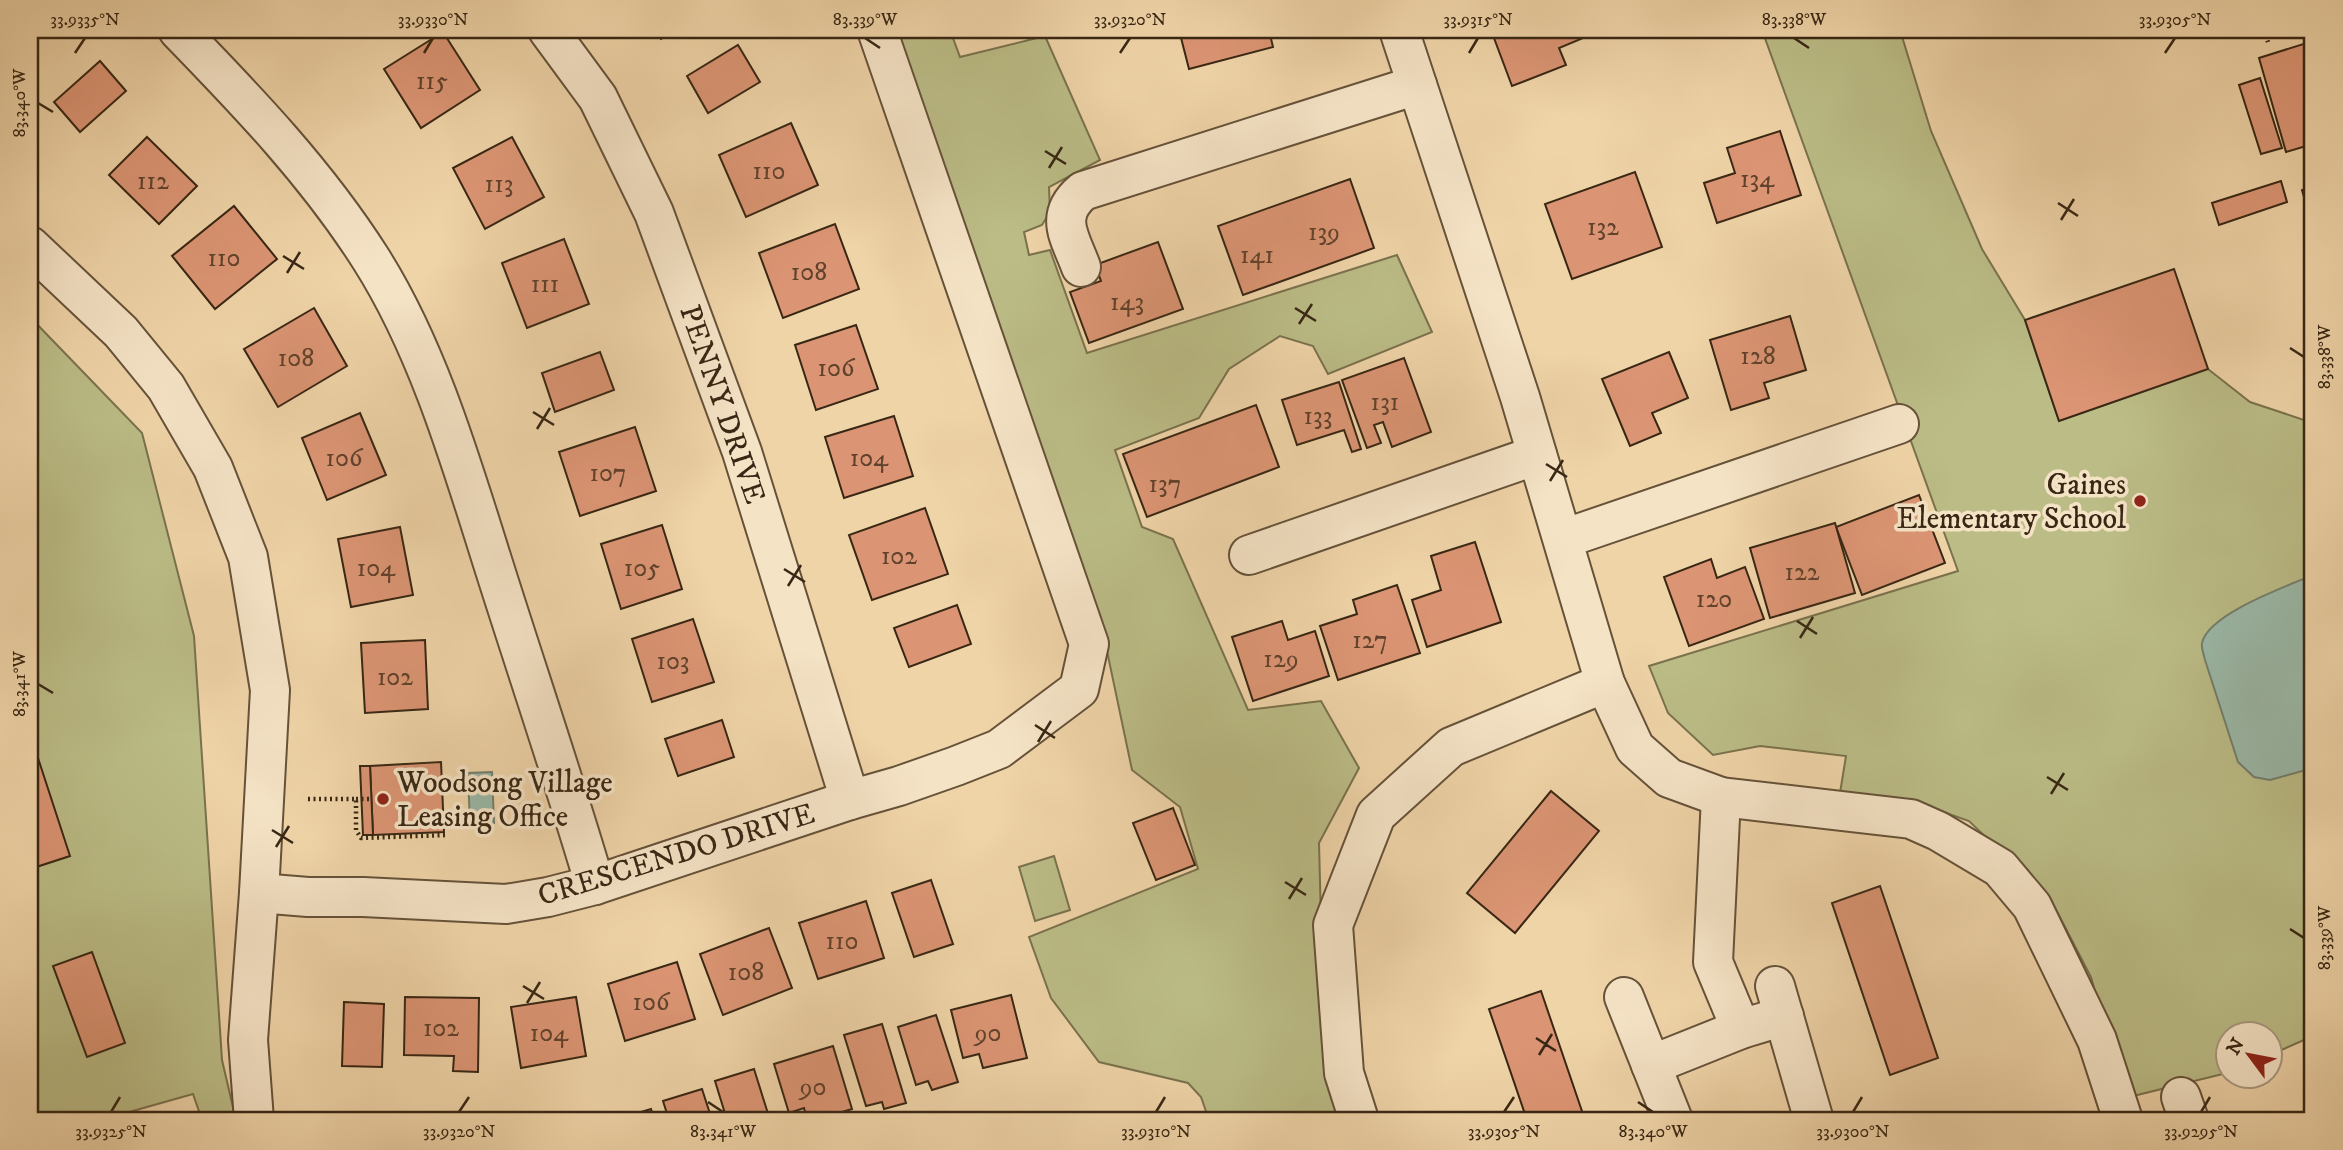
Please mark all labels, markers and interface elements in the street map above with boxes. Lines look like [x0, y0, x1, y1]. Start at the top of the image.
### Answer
text: 33.9335°N [50, 9, 120, 31]
text: 33.9330°N [398, 9, 468, 31]
text: 83.339°W [833, 9, 898, 31]
text: 33.9320°N [1094, 9, 1166, 31]
text: 33.9315°N [1443, 9, 1513, 31]
text: 83.338°W [1762, 9, 1827, 31]
text: 33.9305°N [2139, 9, 2211, 31]
house number: 115 [416, 65, 448, 98]
text: 83.340°W [9, 68, 31, 137]
house number: 110 [753, 155, 786, 188]
house number: 134 [1740, 163, 1775, 196]
house number: 112 [137, 165, 169, 198]
house number: 113 [485, 168, 513, 201]
house number: 132 [1587, 211, 1619, 244]
house number: 139 [1308, 216, 1340, 249]
house number: 141 [1240, 239, 1274, 272]
house number: 110 [208, 242, 241, 275]
house number: 108 [791, 256, 827, 289]
house number: 111 [531, 268, 559, 301]
house number: 143 [1110, 286, 1144, 319]
street label: PENNY DRIVE [670, 300, 773, 509]
text: 83.338°W [2314, 324, 2336, 389]
house number: 128 [1740, 340, 1776, 373]
house number: 108 [278, 342, 314, 375]
house number: 106 [818, 352, 856, 385]
house number: 131 [1371, 386, 1399, 419]
house number: 133 [1304, 400, 1332, 433]
house number: 106 [326, 442, 364, 475]
house number: 104 [850, 442, 889, 475]
house number: 107 [589, 457, 627, 490]
place label: Gaines Elementary School [1897, 467, 2126, 538]
house number: 137 [1149, 468, 1181, 501]
marker: Gaines Elementary School [2132, 493, 2148, 509]
house number: 102 [881, 540, 917, 573]
house number: 104 [357, 552, 396, 585]
house number: 105 [624, 552, 660, 585]
house number: 122 [1784, 556, 1820, 589]
house number: 120 [1696, 583, 1732, 616]
house number: 127 [1352, 624, 1388, 657]
house number: 129 [1263, 643, 1299, 676]
house number: 103 [656, 645, 690, 678]
text: 83.341°W [9, 651, 31, 717]
house number: 102 [377, 661, 413, 694]
place label: Woodsong Village Leasing Office [396, 765, 613, 836]
marker: Woodsong Village Leasing Office [375, 791, 391, 807]
street label: CRESCENDO DRIVE [534, 796, 819, 915]
text: 83.339°W [2314, 905, 2336, 970]
house number: 110 [826, 925, 859, 958]
house number: 108 [728, 956, 764, 989]
house number: 106 [633, 986, 671, 1019]
house number: 102 [423, 1012, 459, 1045]
house number: 104 [530, 1017, 569, 1050]
house number: 90 [973, 1017, 1001, 1050]
north arrow [2214, 1020, 2284, 1090]
text: N [2222, 1034, 2250, 1059]
house number: 90 [798, 1071, 826, 1104]
text: 33.9325°N [75, 1121, 147, 1143]
text: 33.9320°N [423, 1121, 495, 1143]
text: 83.341°W [690, 1121, 756, 1143]
text: 33.9310°N [1121, 1121, 1191, 1143]
text: 33.9305°N [1468, 1121, 1540, 1143]
text: 83.340°W [1619, 1121, 1688, 1143]
text: 33.9300°N [1816, 1121, 1890, 1143]
text: 33.9295°N [2164, 1121, 2238, 1143]

